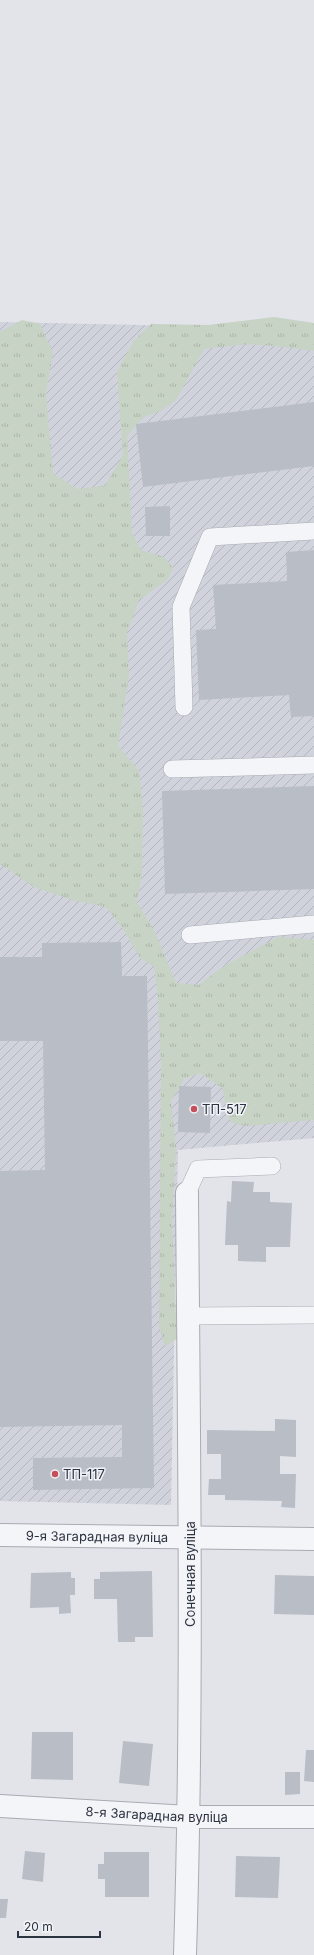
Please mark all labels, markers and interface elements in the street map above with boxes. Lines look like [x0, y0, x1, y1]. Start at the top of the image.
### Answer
place label: ТП-517 [202, 1101, 247, 1117]
marker: ТП-517 [189, 1104, 199, 1114]
place label: ТП-117 [63, 1466, 105, 1482]
marker: ТП-117 [50, 1469, 60, 1479]
street label: Сонечная вуліца [182, 1521, 198, 1627]
street label: 9-я Загарадная вуліца [26, 1527, 168, 1545]
street label: 8-я Загарадная вуліца [85, 1803, 228, 1825]
scale bar [18, 1913, 100, 1939]
text: 20 m [24, 1919, 53, 1934]

